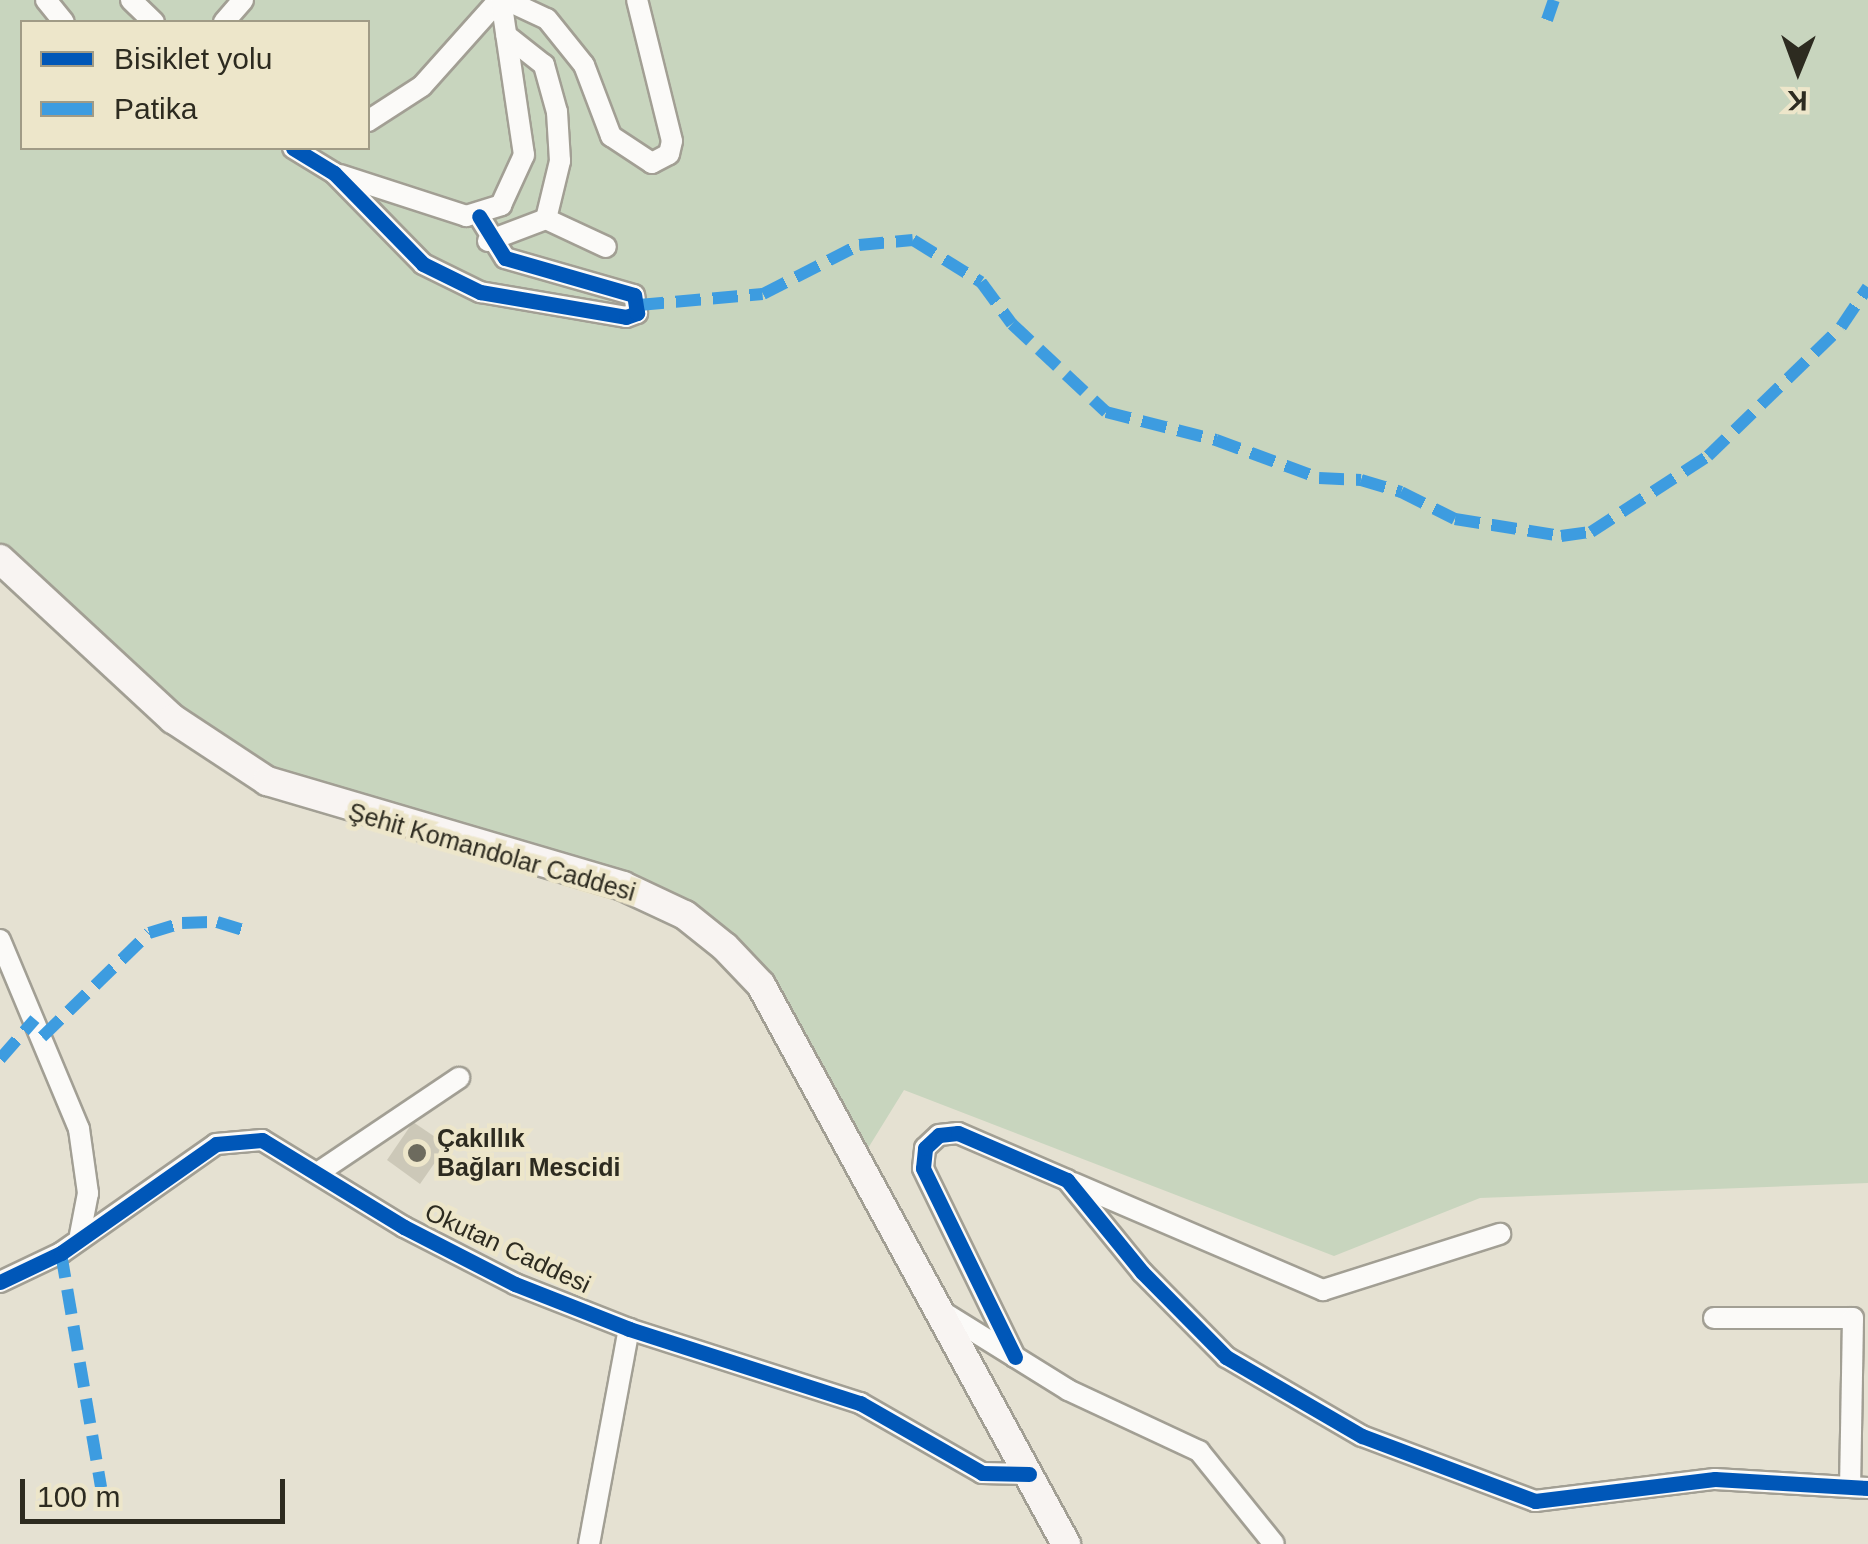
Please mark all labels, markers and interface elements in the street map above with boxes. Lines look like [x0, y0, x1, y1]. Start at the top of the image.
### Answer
legend [20, 20, 370, 150]
north arrow [1748, 20, 1848, 120]
text: Bisiklet yolu [114, 42, 272, 75]
text: K [1787, 85, 1808, 116]
text: Patika [114, 92, 197, 125]
street label: Şehit Komandolar Caddesi [345, 797, 639, 907]
place label: Çakıllık Bağları Mescidi [437, 1124, 620, 1183]
marker: Çakıllık Bağları Mescidi [406, 1142, 428, 1164]
street label: Okutan Caddesi [420, 1197, 596, 1299]
scale bar [25, 1459, 290, 1521]
text: 100 m [37, 1480, 120, 1513]

